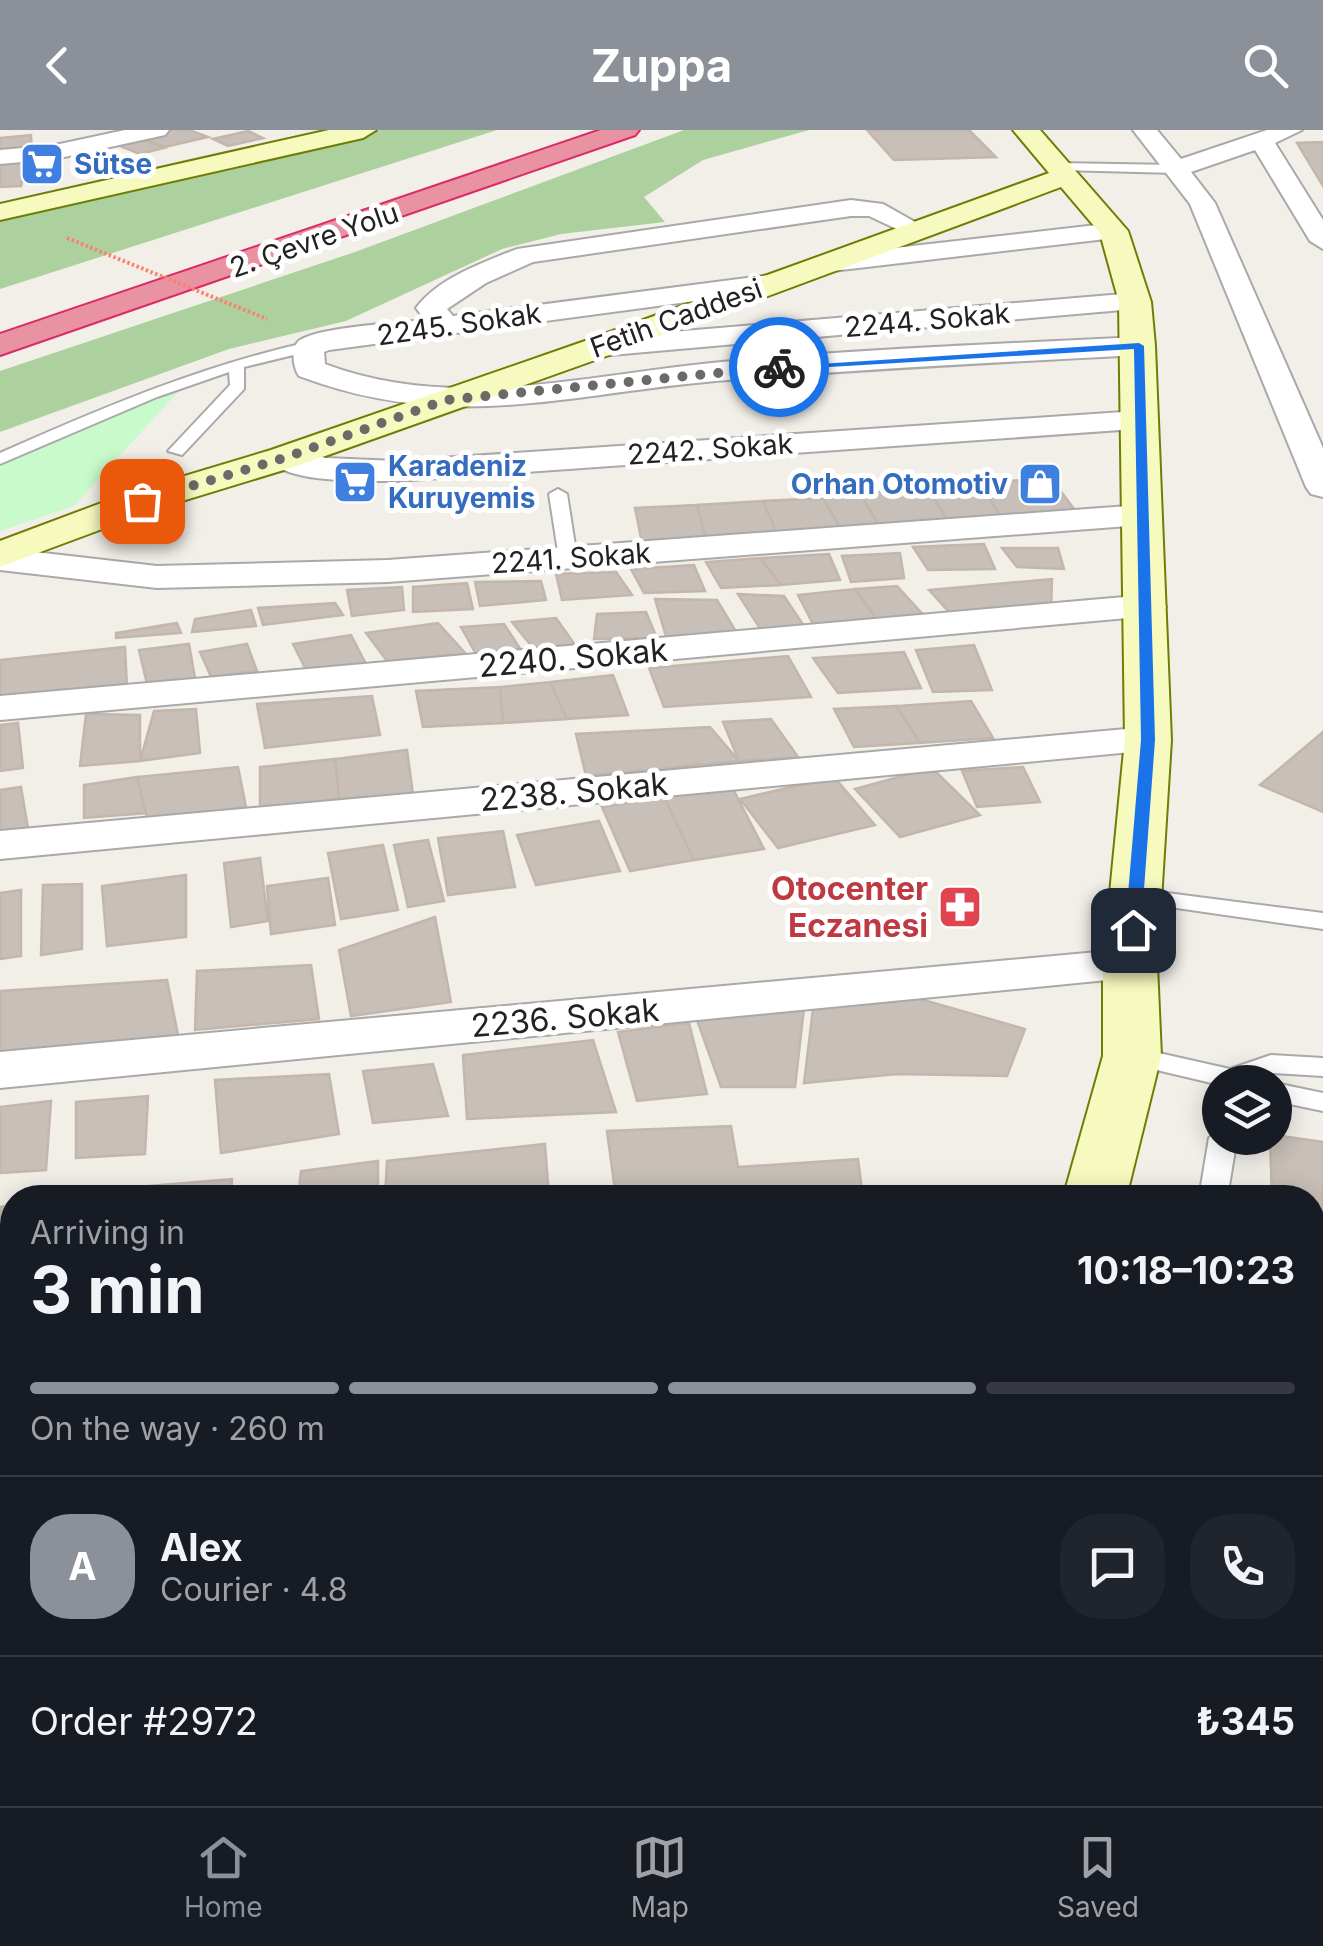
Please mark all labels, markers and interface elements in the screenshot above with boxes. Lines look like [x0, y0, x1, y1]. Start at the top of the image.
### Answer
icon: back [30, 38, 85, 93]
text: Zuppa [591, 38, 732, 93]
icon: search [1238, 38, 1293, 93]
supermarket icon: Sütse [19, 141, 65, 187]
place label: Sütse [74, 147, 152, 181]
street label: 2. Çevre Yolu [225, 195, 403, 285]
street label: Fetih Caddesi [585, 271, 767, 365]
street label: 2245. Sokak [375, 296, 543, 352]
street label: 2244. Sokak [843, 296, 1011, 344]
courier [729, 317, 829, 417]
icon: bike [752, 340, 807, 395]
street label: 2242. Sokak [626, 426, 794, 472]
place label: Karadeniz Kuruyemis [388, 449, 535, 515]
pin [100, 459, 185, 544]
supermarket icon: Karadeniz Kuruyemis [332, 459, 378, 505]
shop icon: Orhan Otomotiv [1017, 461, 1063, 507]
place label: Orhan Otomotiv [791, 467, 1008, 501]
icon: bag [115, 474, 170, 529]
street label: 2241. Sokak [490, 535, 652, 581]
street label: 2240. Sokak [477, 630, 670, 685]
street label: 2238. Sokak [478, 764, 670, 819]
place label: Otocenter Eczanesi [771, 869, 928, 945]
pharmacy icon: Otocenter Eczanesi [937, 884, 983, 930]
pin [1091, 888, 1176, 973]
icon: home [1106, 903, 1161, 958]
street label: 2236. Sokak [469, 990, 661, 1045]
map controls [1202, 1065, 1292, 1155]
button: layers [1202, 1065, 1292, 1155]
text: Arriving in [30, 1213, 185, 1252]
text: 10:18–10:23 [1077, 1247, 1295, 1293]
text: 3 min [30, 1250, 205, 1329]
text: On the way · 260 m [30, 1409, 325, 1448]
button: chat [1060, 1514, 1165, 1619]
button: phone [1190, 1514, 1295, 1619]
text: Alex [160, 1524, 243, 1570]
text: A [68, 1543, 97, 1589]
text: Courier · 4.8 [160, 1570, 348, 1609]
text: Order #2972 [30, 1698, 258, 1744]
text: ₺345 [1196, 1698, 1295, 1744]
tab: Home [184, 1830, 263, 1924]
tab: Map [631, 1830, 689, 1924]
tab: Saved [1057, 1830, 1139, 1924]

